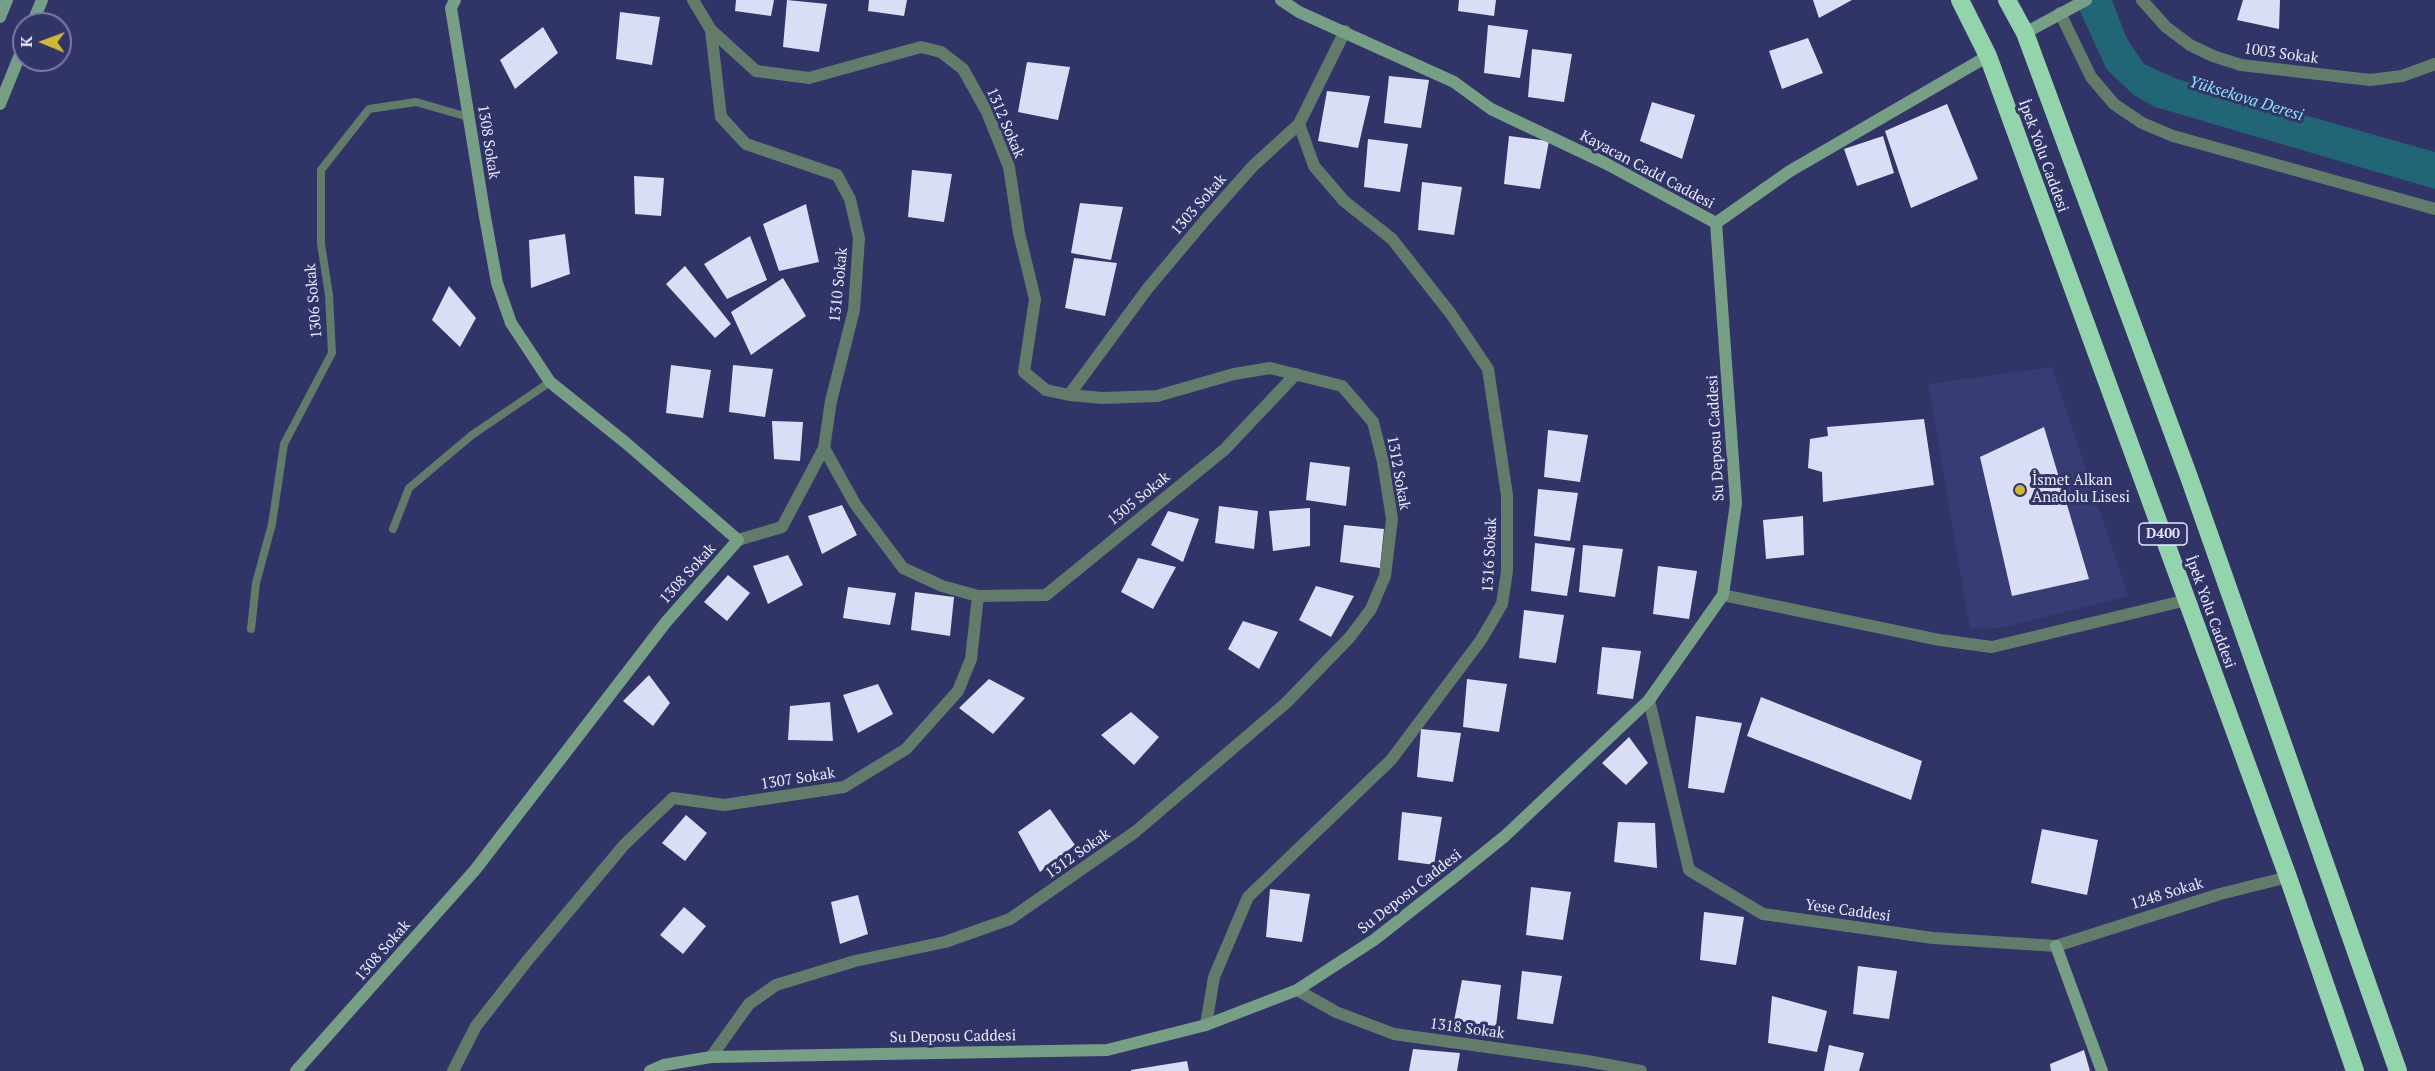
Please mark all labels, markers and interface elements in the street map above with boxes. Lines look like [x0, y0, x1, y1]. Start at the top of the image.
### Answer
north arrow [12, 12, 72, 72]
text: K [15, 36, 37, 48]
street label: 1003 Sokak [2243, 40, 2319, 68]
water label: Yüksekova Deresi [2186, 72, 2306, 126]
street label: 1312 Sokak [982, 85, 1028, 161]
street label: İpek Yolu Caddesi [2014, 97, 2072, 215]
street label: 1308 Sokak [473, 104, 503, 180]
street label: Kayacan Cadd Caddesi [1577, 127, 1717, 213]
street label: 1303 Sokak [1168, 171, 1230, 239]
street label: 1310 Sokak [826, 247, 852, 323]
street label: 1306 Sokak [302, 263, 326, 339]
street label: Su Deposu Caddesi [1704, 374, 1728, 502]
street label: 1312 Sokak [1383, 434, 1413, 512]
street label: 1305 Sokak [1104, 468, 1174, 530]
place label: İsmet Alkan Anadolu Lisesi [2032, 472, 2130, 507]
marker: İsmet Alkan Anadolu Lisesi [2013, 483, 2027, 497]
street label: 1316 Sokak [1479, 517, 1501, 593]
road number: D400 [2139, 523, 2187, 545]
street label: 1308 Sokak [656, 540, 720, 608]
street label: İpek Yolu Caddesi [2181, 553, 2239, 671]
street label: 1307 Sokak [760, 764, 836, 794]
street label: 1312 Sokak [1042, 825, 1114, 883]
street label: Su Deposu Caddesi [1355, 846, 1465, 938]
street label: 1248 Sokak [2129, 874, 2205, 914]
street label: Yese Caddesi [1804, 896, 1892, 926]
street label: 1308 Sokak [352, 917, 414, 985]
street label: 1318 Sokak [1429, 1015, 1505, 1043]
street label: Su Deposu Caddesi [890, 1027, 1016, 1047]

